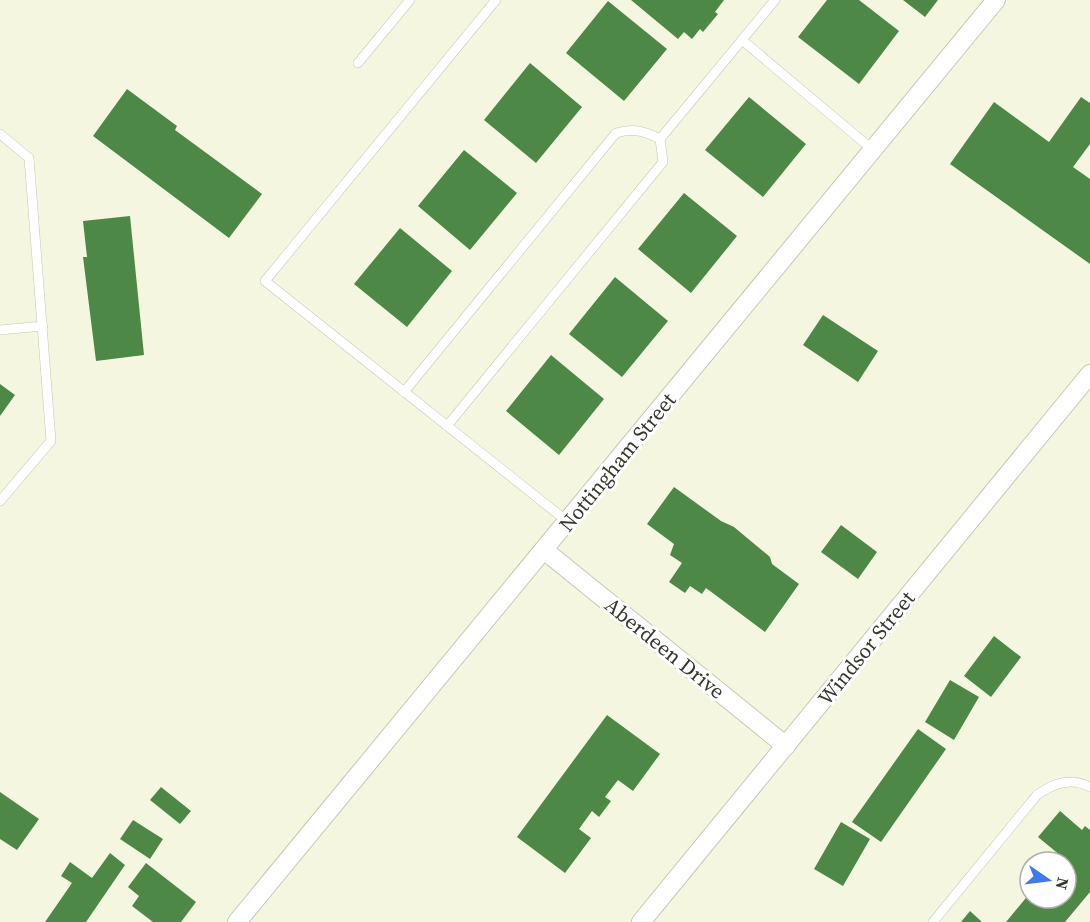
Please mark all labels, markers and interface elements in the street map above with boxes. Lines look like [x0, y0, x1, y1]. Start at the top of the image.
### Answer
street label: Nottingham Street [552, 386, 682, 538]
street label: Windsor Street [811, 585, 921, 711]
street label: Aberdeen Drive [599, 590, 731, 706]
north arrow [1018, 850, 1078, 910]
text: N [1050, 875, 1075, 892]

